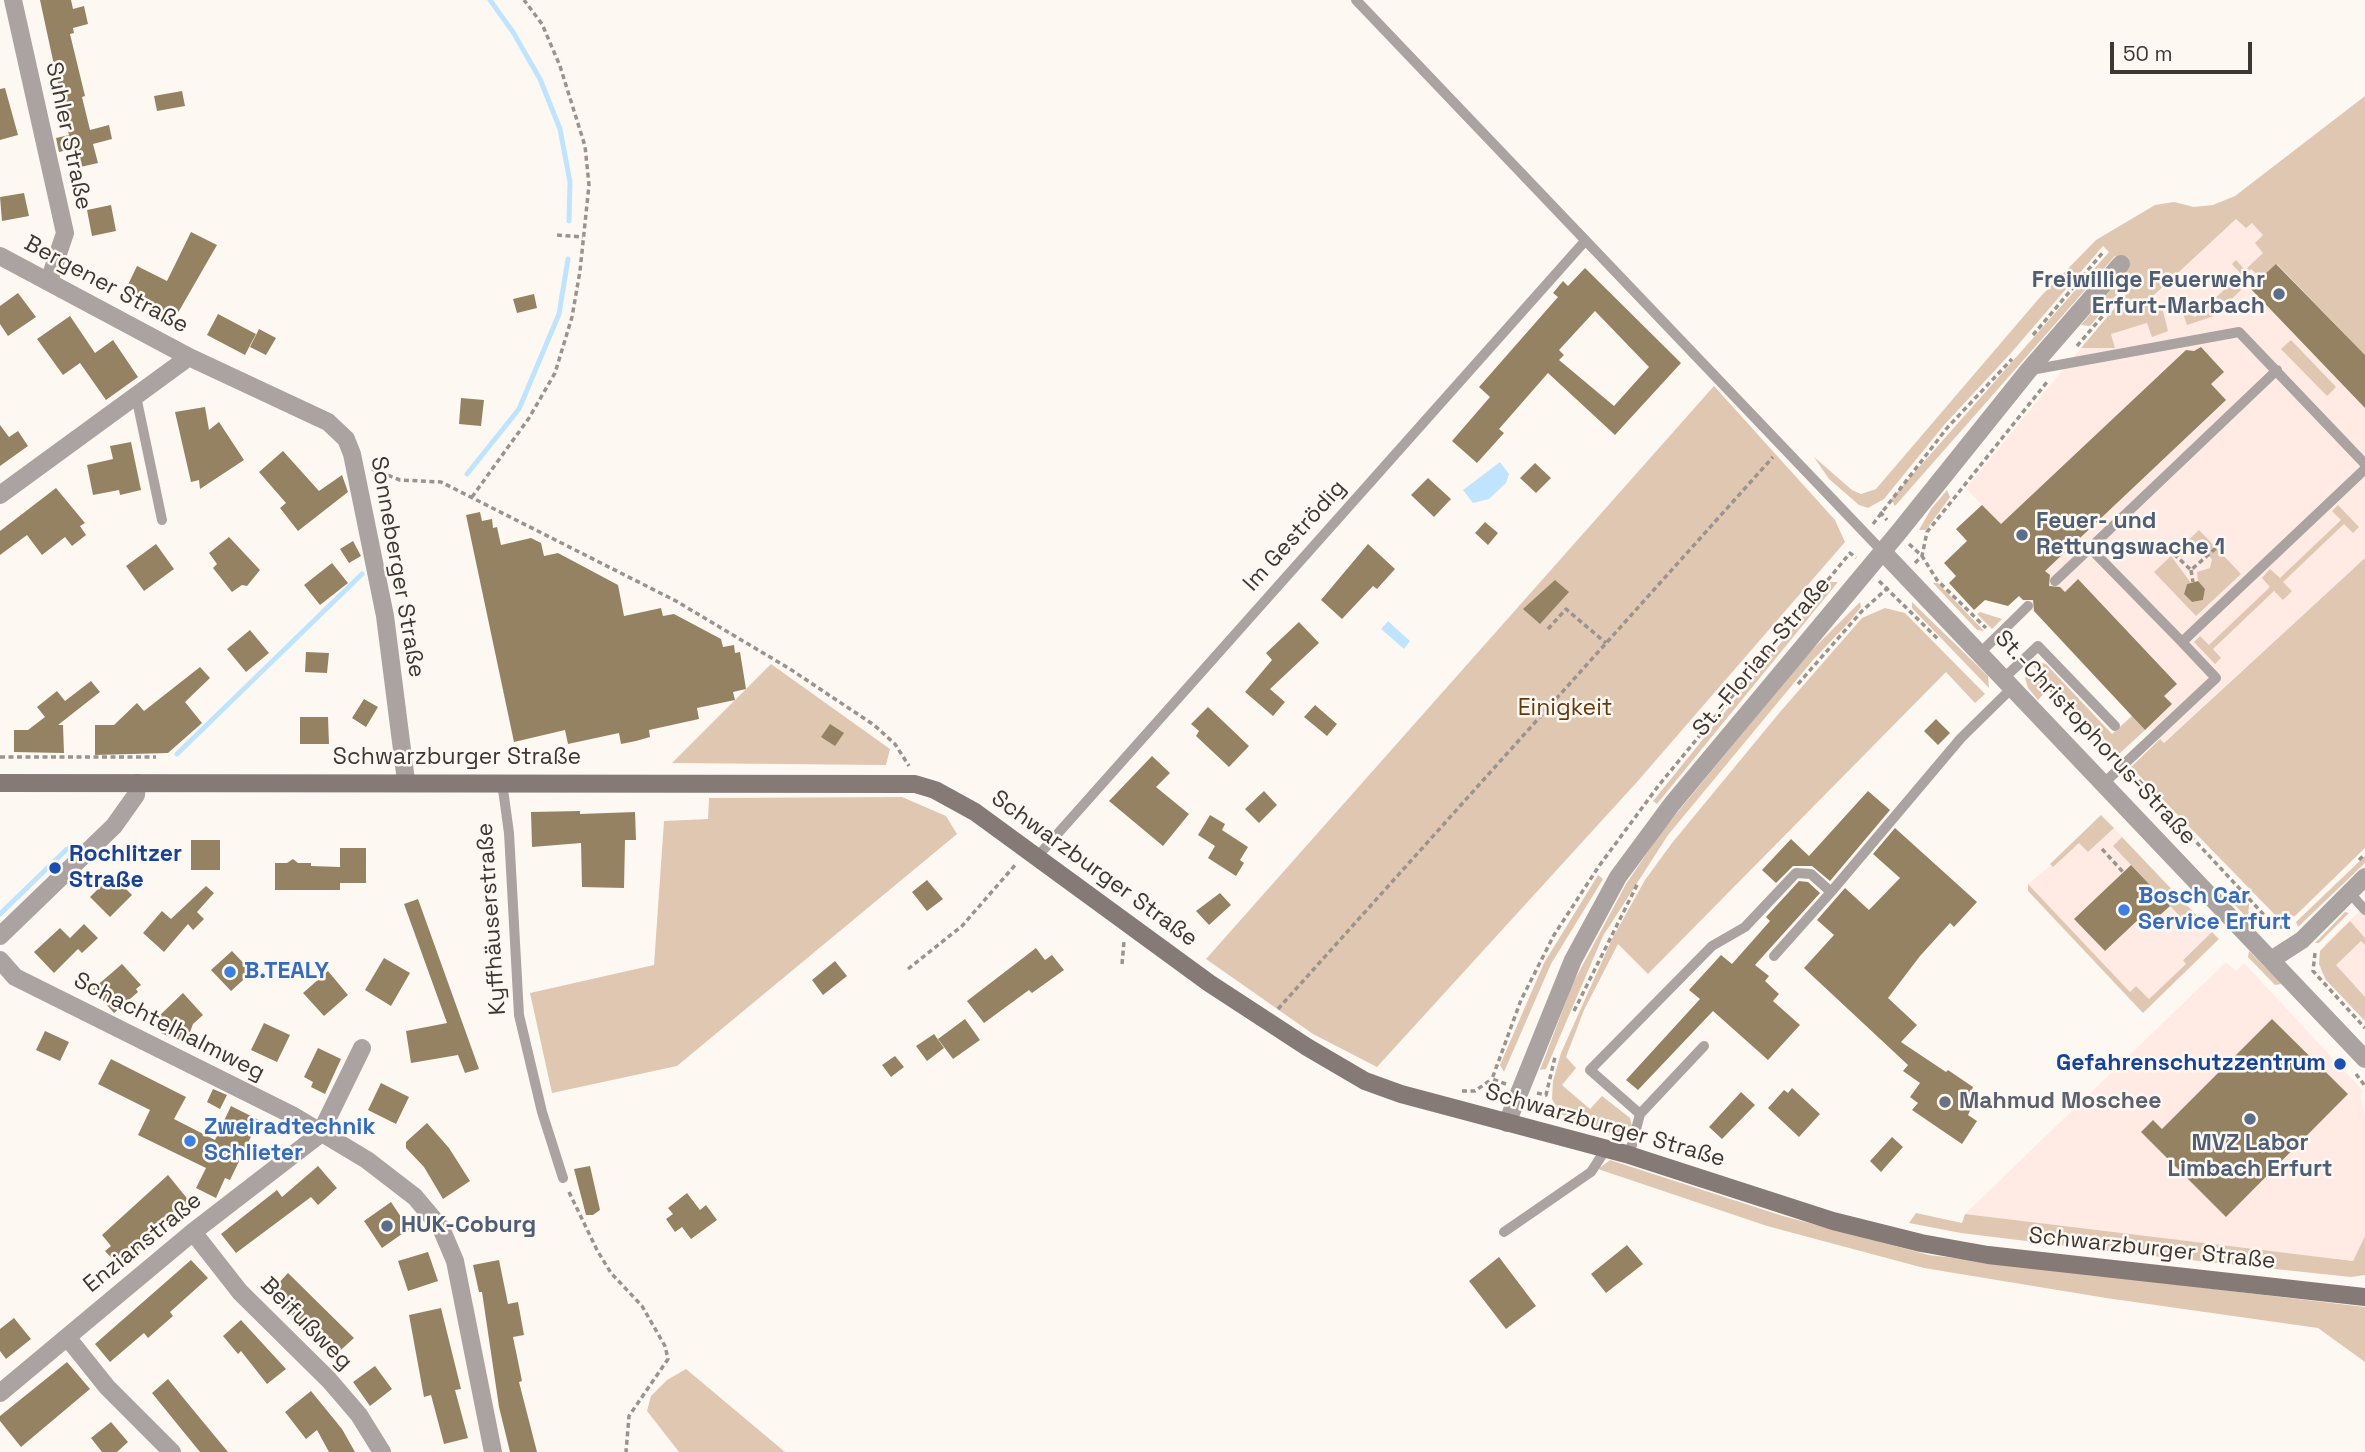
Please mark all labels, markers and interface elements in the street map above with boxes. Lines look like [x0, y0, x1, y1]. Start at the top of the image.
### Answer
scale bar [2113, 28, 2255, 72]
text: 50 m [2123, 40, 2173, 67]
street label: Suhler Straße [39, 60, 97, 212]
street label: Bergener Straße [19, 230, 193, 340]
place label: Freiwillige Feuerwehr Erfurt-Marbach [2032, 267, 2265, 321]
marker: Freiwillige Feuerwehr Erfurt-Marbach [2271, 286, 2287, 302]
street label: Sonneberger Straße [364, 454, 430, 680]
street label: Im Geströdig [1238, 475, 1352, 597]
place label: Feuer- und Rettungswache 1 [2036, 508, 2225, 562]
marker: Feuer- und Rettungswache 1 [2014, 527, 2030, 543]
street label: St.-Florian-Straße [1687, 572, 1837, 742]
street label: St.-Christophorus-Straße [1988, 625, 2202, 851]
park label: Einigkeit [1518, 695, 1612, 723]
street label: Schwarzburger Straße [333, 744, 581, 772]
street label: Schwarzburger Straße [985, 785, 1203, 953]
street label: Kyffhäuserstraße [472, 822, 512, 1016]
place label: Rochlitzer Straße [69, 841, 182, 895]
marker: Rochlitzer Straße [47, 860, 63, 876]
place label: Bosch Car Service Erfurt [2138, 883, 2291, 937]
marker: Bosch Car Service Erfurt [2116, 902, 2132, 918]
place label: B.TEALY [244, 958, 329, 986]
marker: B.TEALY [222, 964, 238, 980]
street label: Schachtelhalmweg [69, 967, 269, 1087]
place label: Gefahrenschutzzentrum [2056, 1050, 2326, 1078]
marker: Gefahrenschutzzentrum [2332, 1056, 2348, 1072]
street label: Schwarzburger Straße [1482, 1079, 1728, 1173]
place label: Mahmud Moschee [1959, 1088, 2161, 1116]
marker: Mahmud Moschee [1937, 1094, 1953, 1110]
marker: MVZ Labor Limbach Erfurt [2242, 1111, 2258, 1127]
place label: Zweiradtechnik Schlieter [204, 1114, 375, 1168]
place label: MVZ Labor Limbach Erfurt [2167, 1130, 2333, 1184]
marker: Zweiradtechnik Schlieter [182, 1133, 198, 1149]
street label: Enzianstraße [78, 1187, 208, 1299]
place label: HUK-Coburg [401, 1212, 536, 1240]
marker: HUK-Coburg [379, 1218, 395, 1234]
street label: Schwarzburger Straße [2027, 1222, 2277, 1276]
street label: Beifußweg [254, 1272, 358, 1376]

